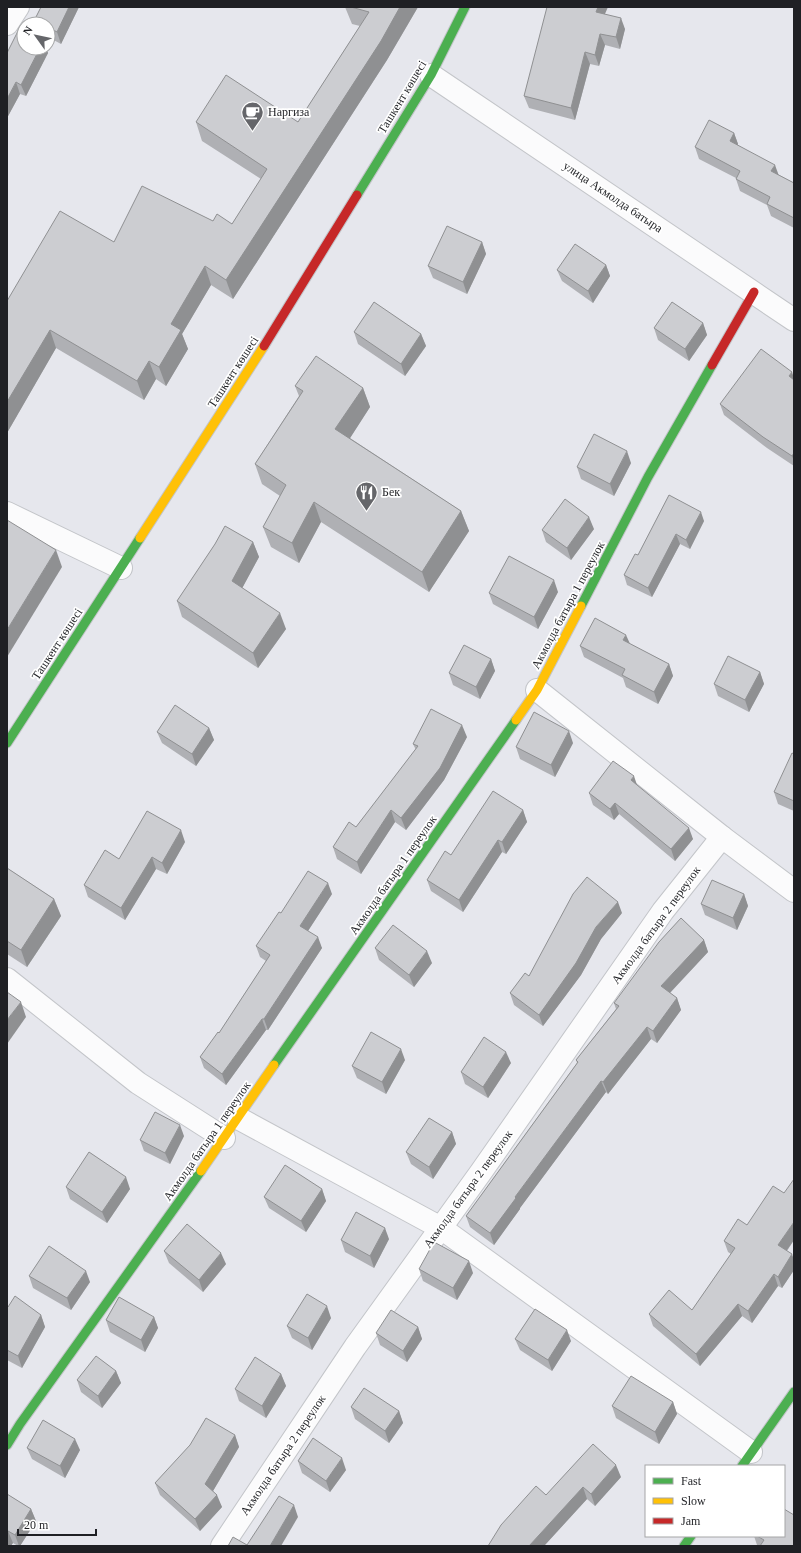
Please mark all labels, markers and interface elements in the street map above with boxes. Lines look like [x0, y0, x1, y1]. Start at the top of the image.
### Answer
north arrow [16, 16, 56, 56]
text: N [20, 24, 35, 37]
street label: Ташкент көшесі [375, 57, 430, 136]
cafe icon: Наргиза [239, 99, 265, 132]
place label: Наргиза [268, 105, 310, 119]
street label: улица Акмолда батыра [561, 159, 666, 236]
street label: Ташкент көшесі [205, 333, 262, 410]
restaurant icon: Бек [353, 479, 379, 512]
place label: Бек [382, 485, 400, 499]
street label: Акмолда батыра 1 переулок [528, 539, 608, 671]
street label: Ташкент көшесі [29, 605, 86, 682]
street label: Акмолда батыра 1 переулок [346, 813, 440, 937]
street label: Акмолда батыра 2 переулок [609, 863, 704, 987]
street label: Акмолда батыра 1 переулок [160, 1079, 254, 1203]
street label: Акмолда батыра 2 переулок [421, 1127, 516, 1251]
street label: Акмолда батыра 2 переулок [237, 1392, 329, 1518]
legend [645, 1465, 785, 1537]
text: Fast [681, 1474, 702, 1488]
text: Slow [681, 1494, 706, 1508]
scale bar [18, 1511, 96, 1537]
text: Jam [681, 1514, 701, 1528]
text: 20 m [24, 1518, 49, 1532]

